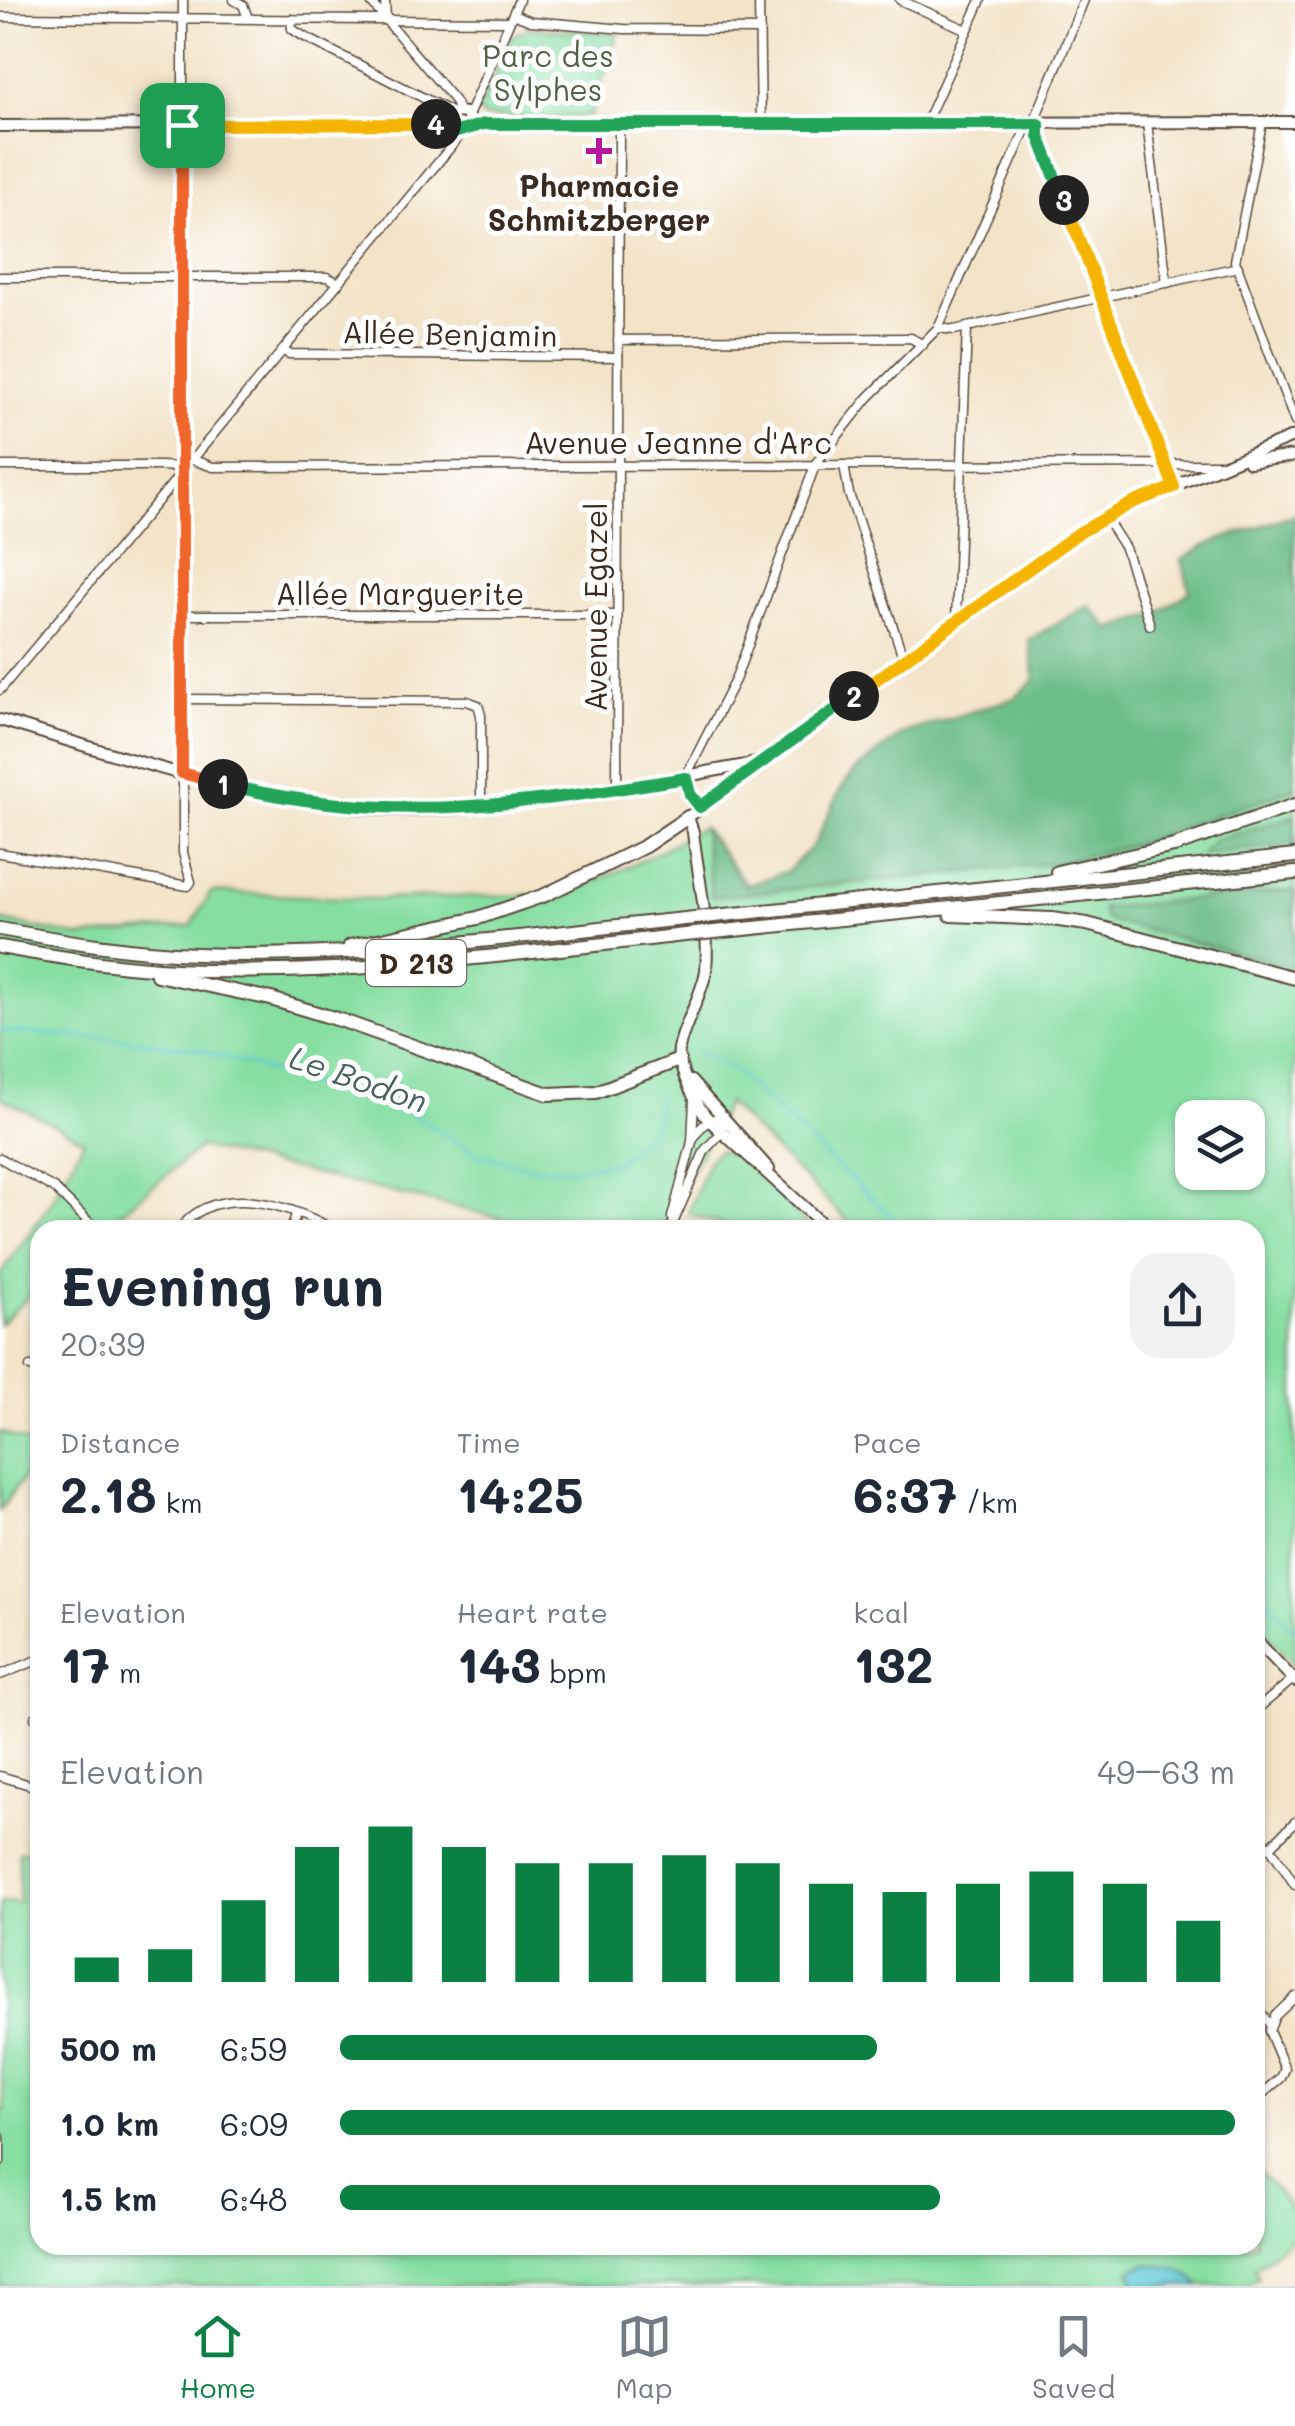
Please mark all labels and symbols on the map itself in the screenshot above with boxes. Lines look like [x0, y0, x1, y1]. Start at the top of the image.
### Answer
park label: Parc des Sylphes [482, 35, 614, 109]
pin [140, 83, 225, 168]
pin: 4 [411, 99, 461, 149]
marker: Pharmacie Schmitzberger [588, 140, 610, 162]
place label: Pharmacie Schmitzberger [488, 165, 710, 239]
pin: 3 [1039, 175, 1089, 225]
street label: Allée Benjamin [342, 311, 558, 355]
street label: Avenue Jeanne d'Arc [524, 422, 832, 462]
street label: Avenue Egazel [575, 502, 615, 712]
street label: Allée Marguerite [276, 573, 524, 613]
pin: 2 [829, 671, 879, 721]
pin: 1 [198, 759, 248, 809]
road number: D 213 [366, 940, 466, 986]
water label: Le Bodon [285, 1035, 433, 1121]

